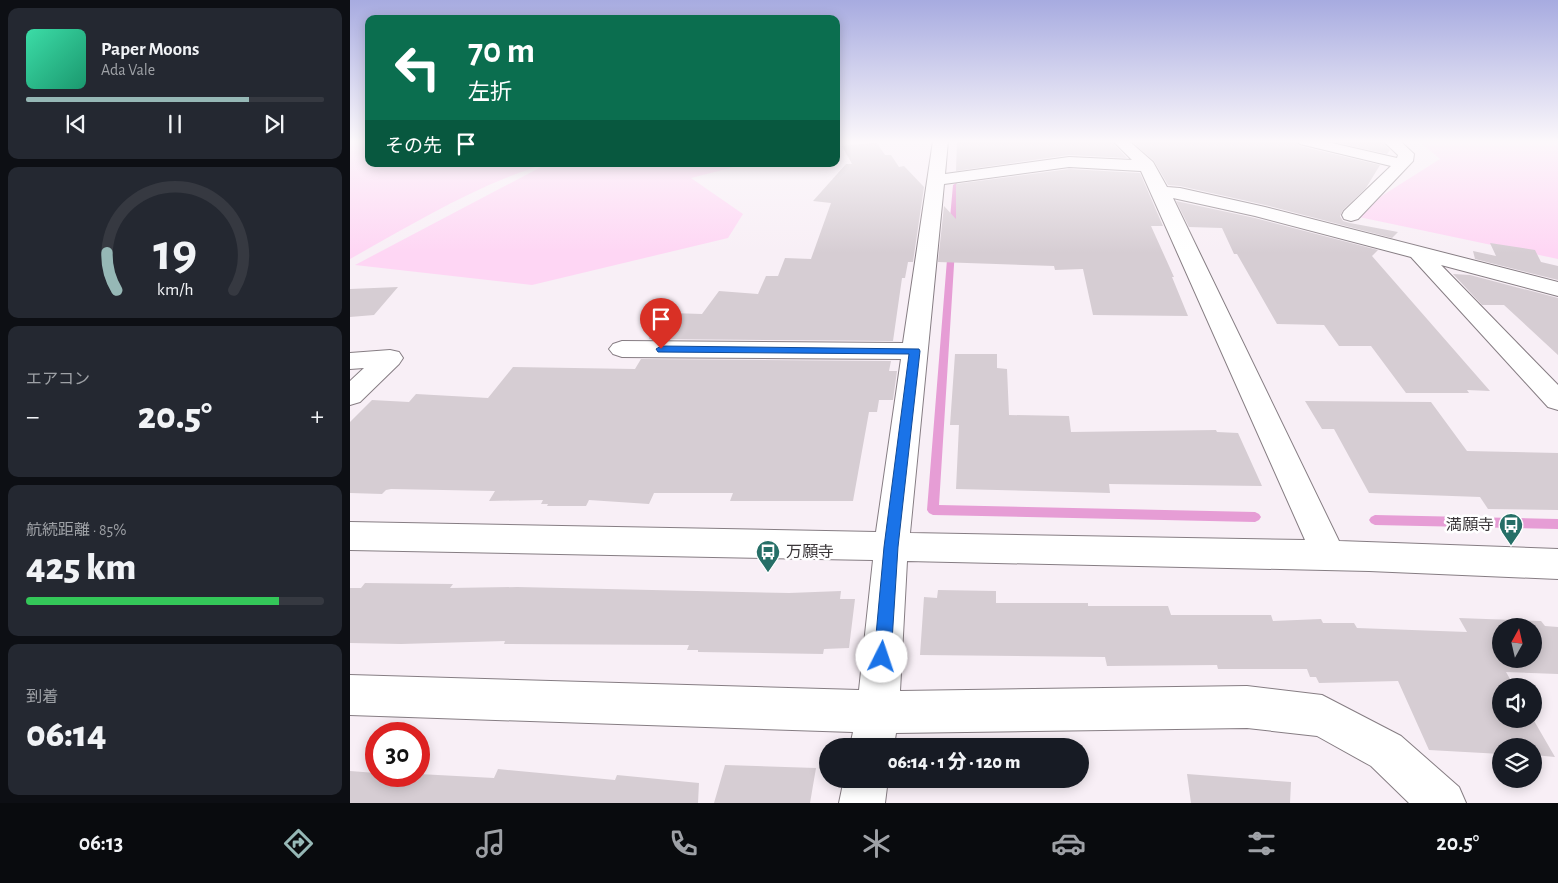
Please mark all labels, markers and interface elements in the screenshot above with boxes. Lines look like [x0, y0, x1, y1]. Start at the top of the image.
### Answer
text: 70 m [468, 34, 535, 69]
icon: left [385, 35, 450, 100]
text: Paper Moons [101, 40, 199, 59]
text: Ada Vale [101, 62, 155, 78]
text: 左折 [468, 81, 512, 103]
icon: previous [62, 110, 90, 138]
icon: pause [161, 110, 189, 138]
icon: next [260, 110, 288, 138]
icon: arrive [452, 130, 480, 158]
text: その先 [385, 137, 442, 156]
text: 19 [153, 227, 197, 279]
text: km/h [157, 281, 193, 299]
pin [640, 298, 682, 349]
icon: arrive [647, 305, 675, 333]
text: エアコン [26, 371, 90, 387]
text: 20.5° [138, 398, 212, 436]
text: − [26, 403, 39, 431]
text: + [311, 403, 324, 431]
bus stop icon: 満願寺 [1498, 512, 1524, 546]
place label: 満願寺 [1446, 517, 1494, 533]
text: 航続距離 · 85% [26, 522, 126, 538]
bus stop icon: 万願寺 [755, 539, 781, 573]
place label: 万願寺 [786, 544, 834, 560]
text: 425 km [26, 549, 136, 587]
north arrow [1492, 618, 1542, 668]
map controls [1492, 618, 1542, 788]
position arrow [855, 630, 907, 682]
button: sound [1492, 678, 1542, 728]
text: 到着 [26, 689, 58, 705]
text: 06:14 [26, 716, 106, 754]
speed limit sign: 30 [365, 722, 430, 787]
button: layers [1492, 738, 1542, 788]
text: 06:14 · 1 分 · 120 m [888, 753, 1020, 772]
icon: directions [281, 826, 316, 861]
icon: music [473, 826, 508, 861]
icon: phone [666, 826, 701, 861]
icon: climate [859, 826, 894, 861]
icon: car [1051, 826, 1086, 861]
icon: filters [1244, 826, 1279, 861]
text: 06:13 [79, 832, 123, 854]
text: 20.5° [1436, 832, 1479, 854]

